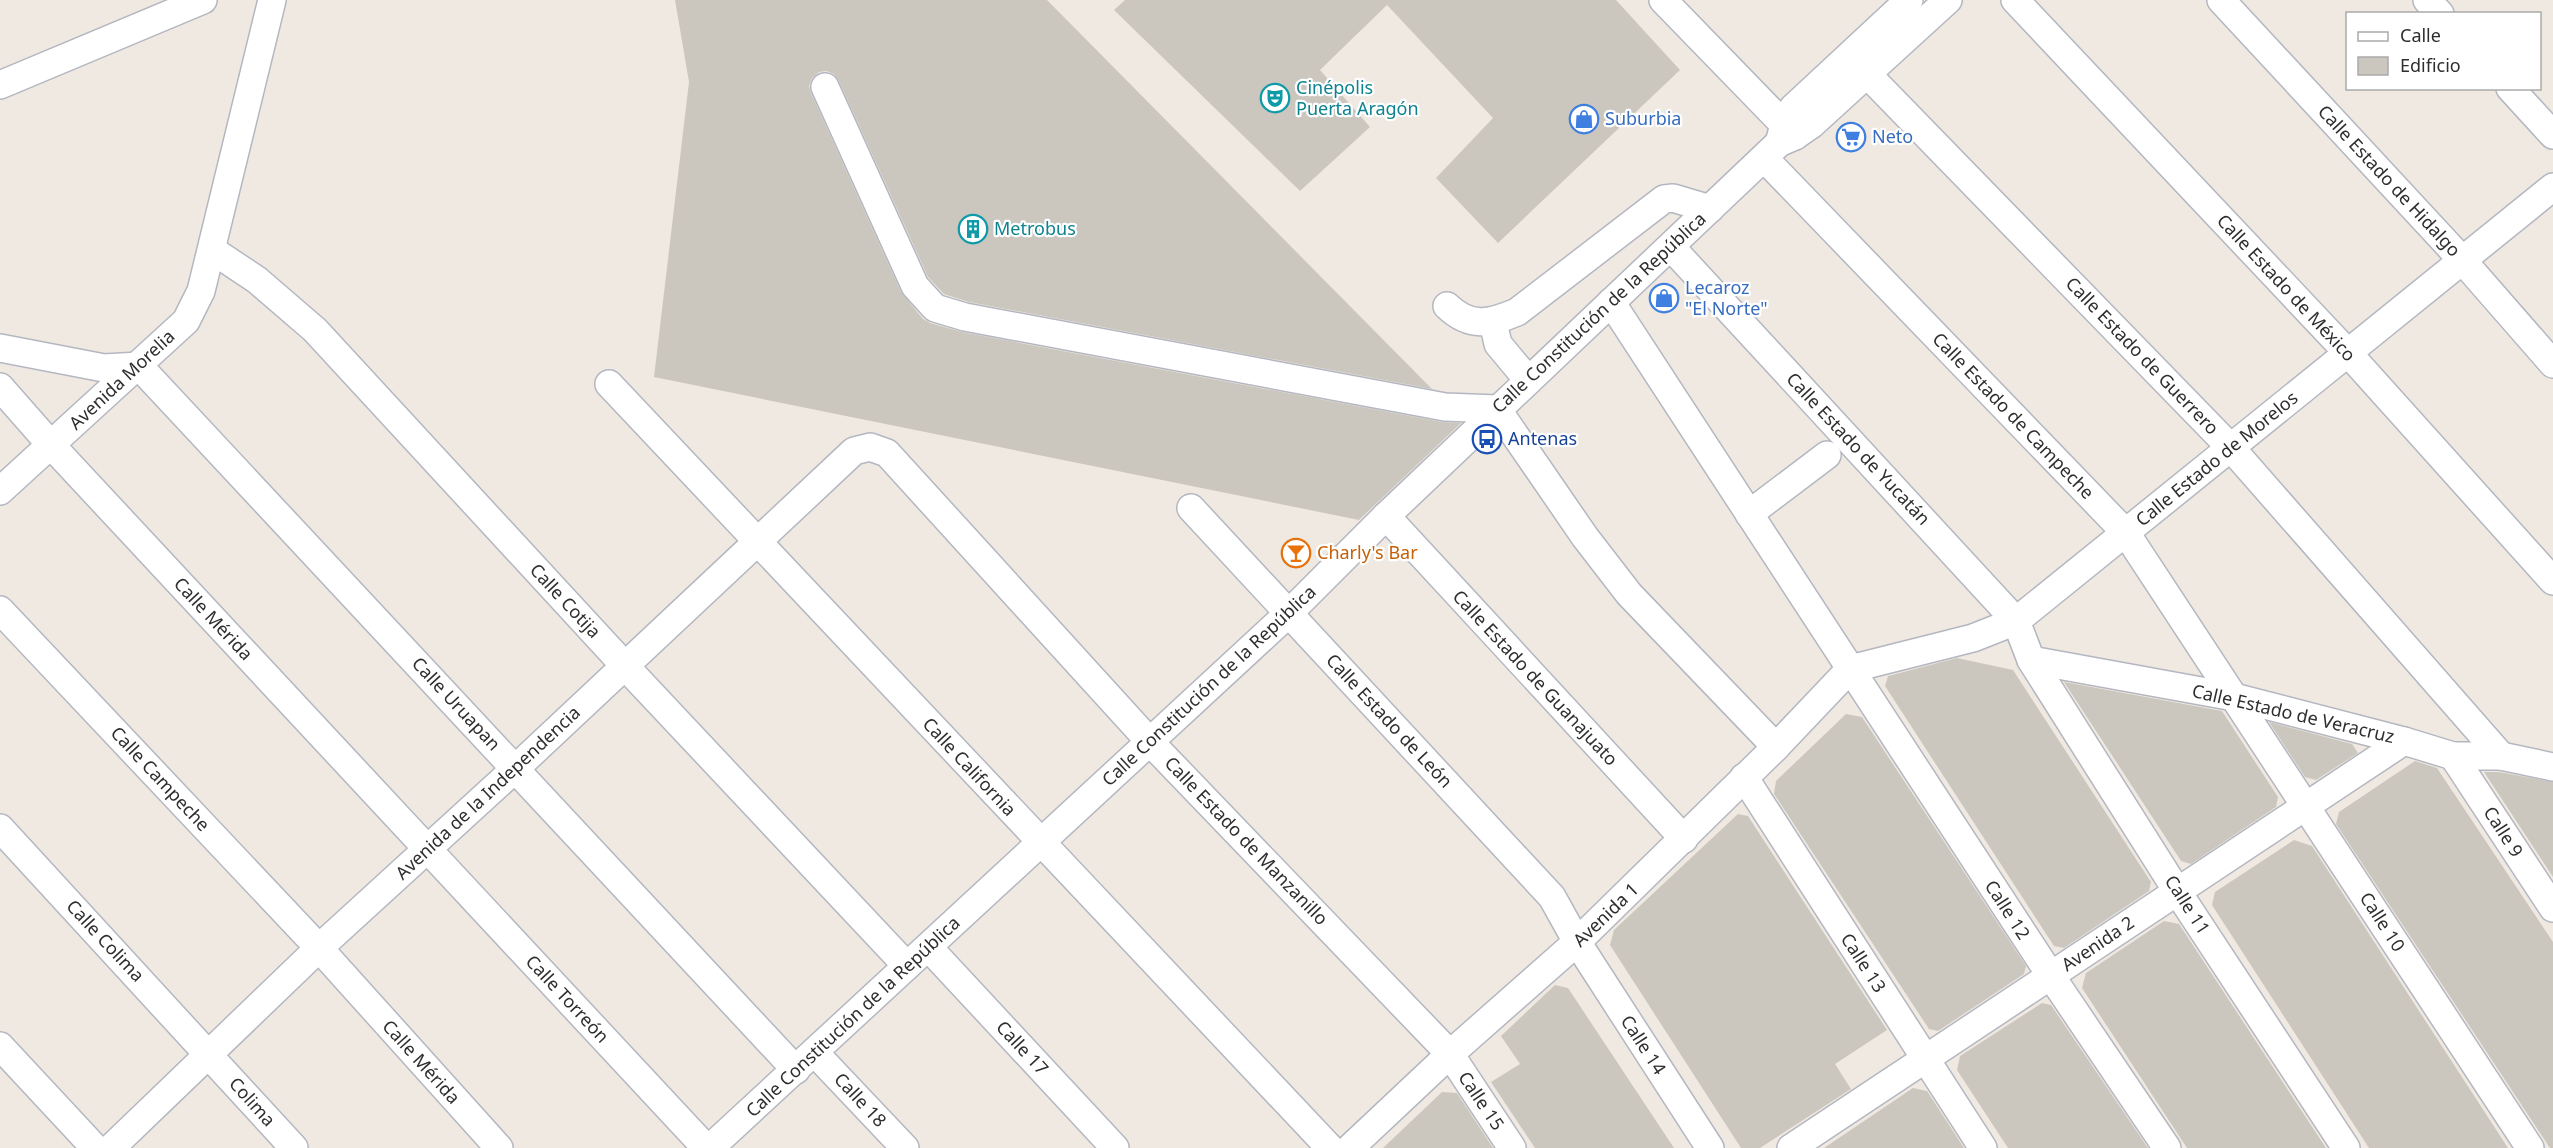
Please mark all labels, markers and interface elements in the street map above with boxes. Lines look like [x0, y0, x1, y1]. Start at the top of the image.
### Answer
legend [2346, 12, 2541, 90]
text: Calle [2400, 23, 2441, 47]
text: Edificio [2400, 53, 2461, 77]
place label: Cinépolis Puerta Aragón [1296, 75, 1419, 120]
theatre icon: Cinépolis Puerta Aragón [1259, 82, 1291, 114]
street label: Calle Estado de Hidalgo [2313, 99, 2466, 261]
shop icon: Suburbia [1568, 103, 1600, 135]
place label: Suburbia [1605, 106, 1681, 130]
supermarket icon: Neto [1835, 121, 1867, 153]
place label: Neto [1872, 124, 1913, 148]
street label: Calle Constitución de la República [1486, 207, 1710, 418]
street label: Calle Estado de México [2212, 208, 2361, 366]
building icon: Metrobus [957, 213, 989, 245]
place label: Metrobus [994, 216, 1076, 240]
street label: Calle Estado de Guerrero [2061, 271, 2224, 439]
place label: Lecaroz "El Norte" [1685, 275, 1768, 320]
shop icon: Lecaroz "El Norte" [1648, 282, 1680, 314]
street label: Avenida Morelia [63, 324, 179, 435]
street label: Calle Estado de Campeche [1928, 327, 2100, 504]
street label: Calle Estado de Yucatán [1782, 367, 1936, 530]
street label: Calle Estado de Morelos [2130, 385, 2302, 531]
bus stop icon: Antenas [1471, 423, 1503, 455]
place label: Antenas [1508, 426, 1577, 450]
bar icon: Charly's Bar [1280, 537, 1312, 569]
place label: Charly's Bar [1317, 540, 1418, 564]
street label: Calle Cotija [525, 558, 606, 643]
street label: Calle Mérida [169, 572, 258, 665]
street label: Calle Constitución de la República [1096, 580, 1320, 791]
street label: Calle Estado de Guanajuato [1448, 584, 1624, 770]
street label: Calle Estado de León [1321, 648, 1458, 792]
street label: Calle Uruapan [407, 651, 506, 755]
street label: Calle Estado de Veracruz [2190, 678, 2397, 748]
street label: Avenida de la Independencia [390, 700, 585, 884]
street label: Calle California [918, 712, 1022, 821]
street label: Calle Campeche [106, 721, 216, 836]
street label: Calle Estado de Manzanillo [1160, 751, 1334, 930]
street label: Calle 9 [2479, 801, 2529, 861]
street label: Calle 11 [2160, 870, 2216, 939]
street label: Calle 12 [1980, 875, 2036, 944]
street label: Avenida 1 [1567, 877, 1643, 952]
street label: Calle 10 [2355, 887, 2411, 956]
street label: Calle Colima [61, 894, 150, 987]
street label: Avenida 2 [2056, 910, 2138, 976]
street label: Calle Constitución de la República [740, 911, 964, 1122]
street label: Calle 13 [1836, 928, 1892, 997]
street label: Calle Torreón [521, 949, 615, 1047]
street label: Calle 14 [1616, 1010, 1672, 1079]
street label: Calle Mérida [378, 1014, 466, 1108]
street label: Calle 17 [991, 1015, 1054, 1080]
street label: Calle 15 [1453, 1066, 1510, 1135]
street label: Calle 18 [829, 1067, 892, 1132]
street label: Colima [224, 1072, 281, 1131]

